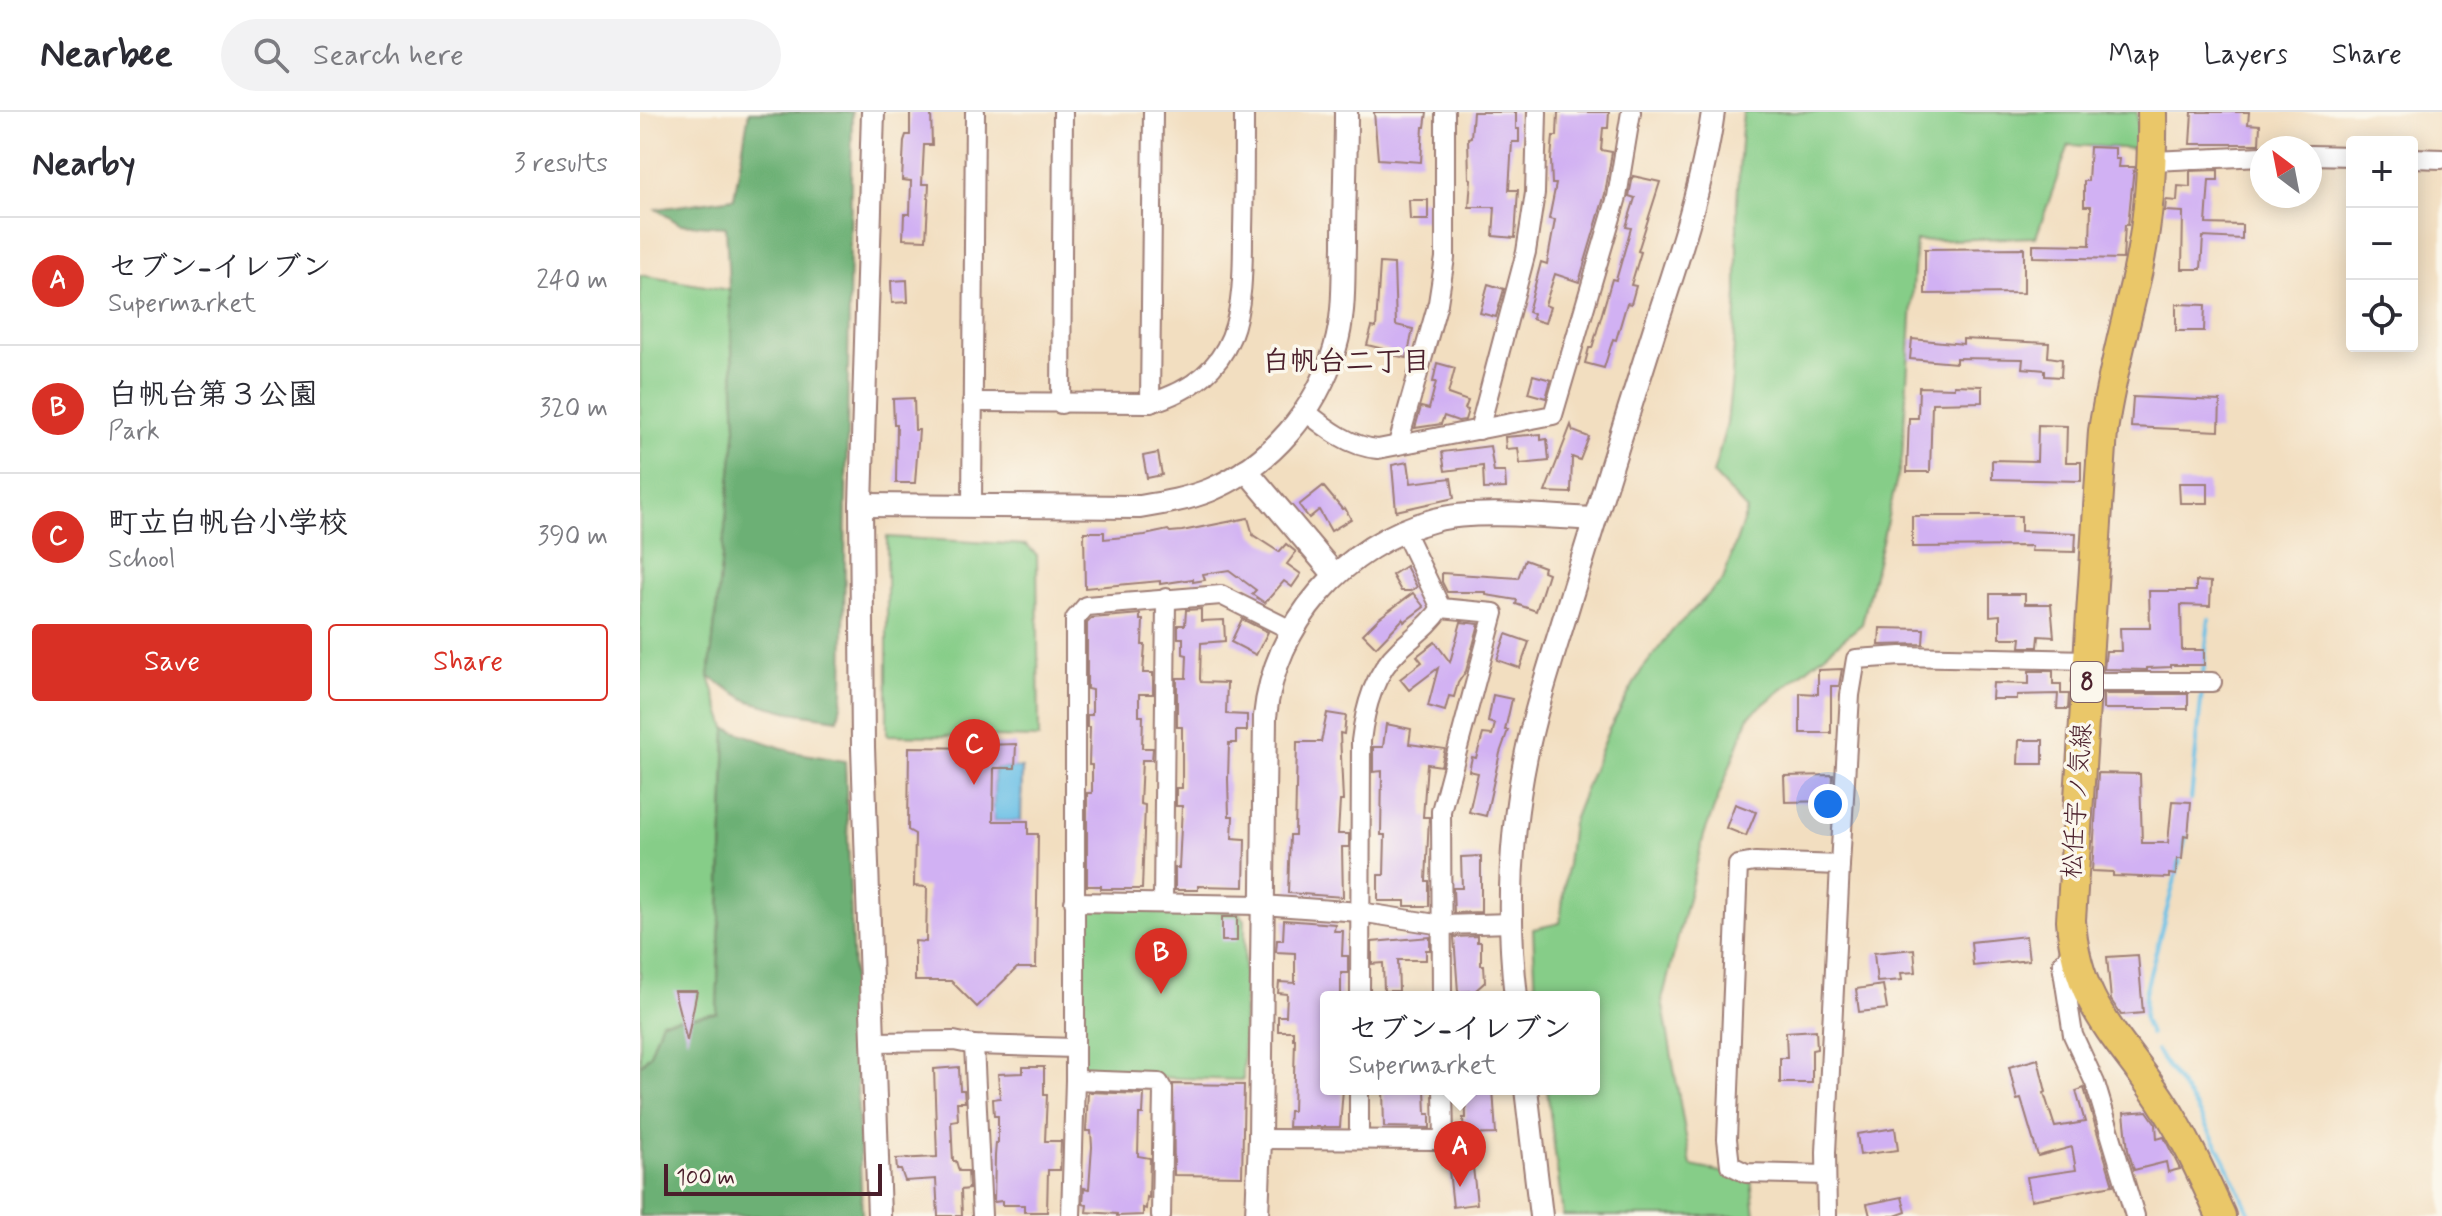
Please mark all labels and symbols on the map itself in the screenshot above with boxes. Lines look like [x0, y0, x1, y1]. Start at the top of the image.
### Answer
north arrow [2250, 136, 2322, 208]
district label: 白帆台二丁目 [1262, 344, 1430, 381]
road number: 8 [2071, 662, 2103, 702]
pin: C [948, 719, 1000, 785]
street label: 松任宇ノ気線 [2056, 722, 2100, 880]
your location [1808, 784, 1848, 824]
pin: B [1135, 928, 1187, 994]
pin: A [1434, 1121, 1486, 1187]
scale bar [664, 1160, 882, 1196]

